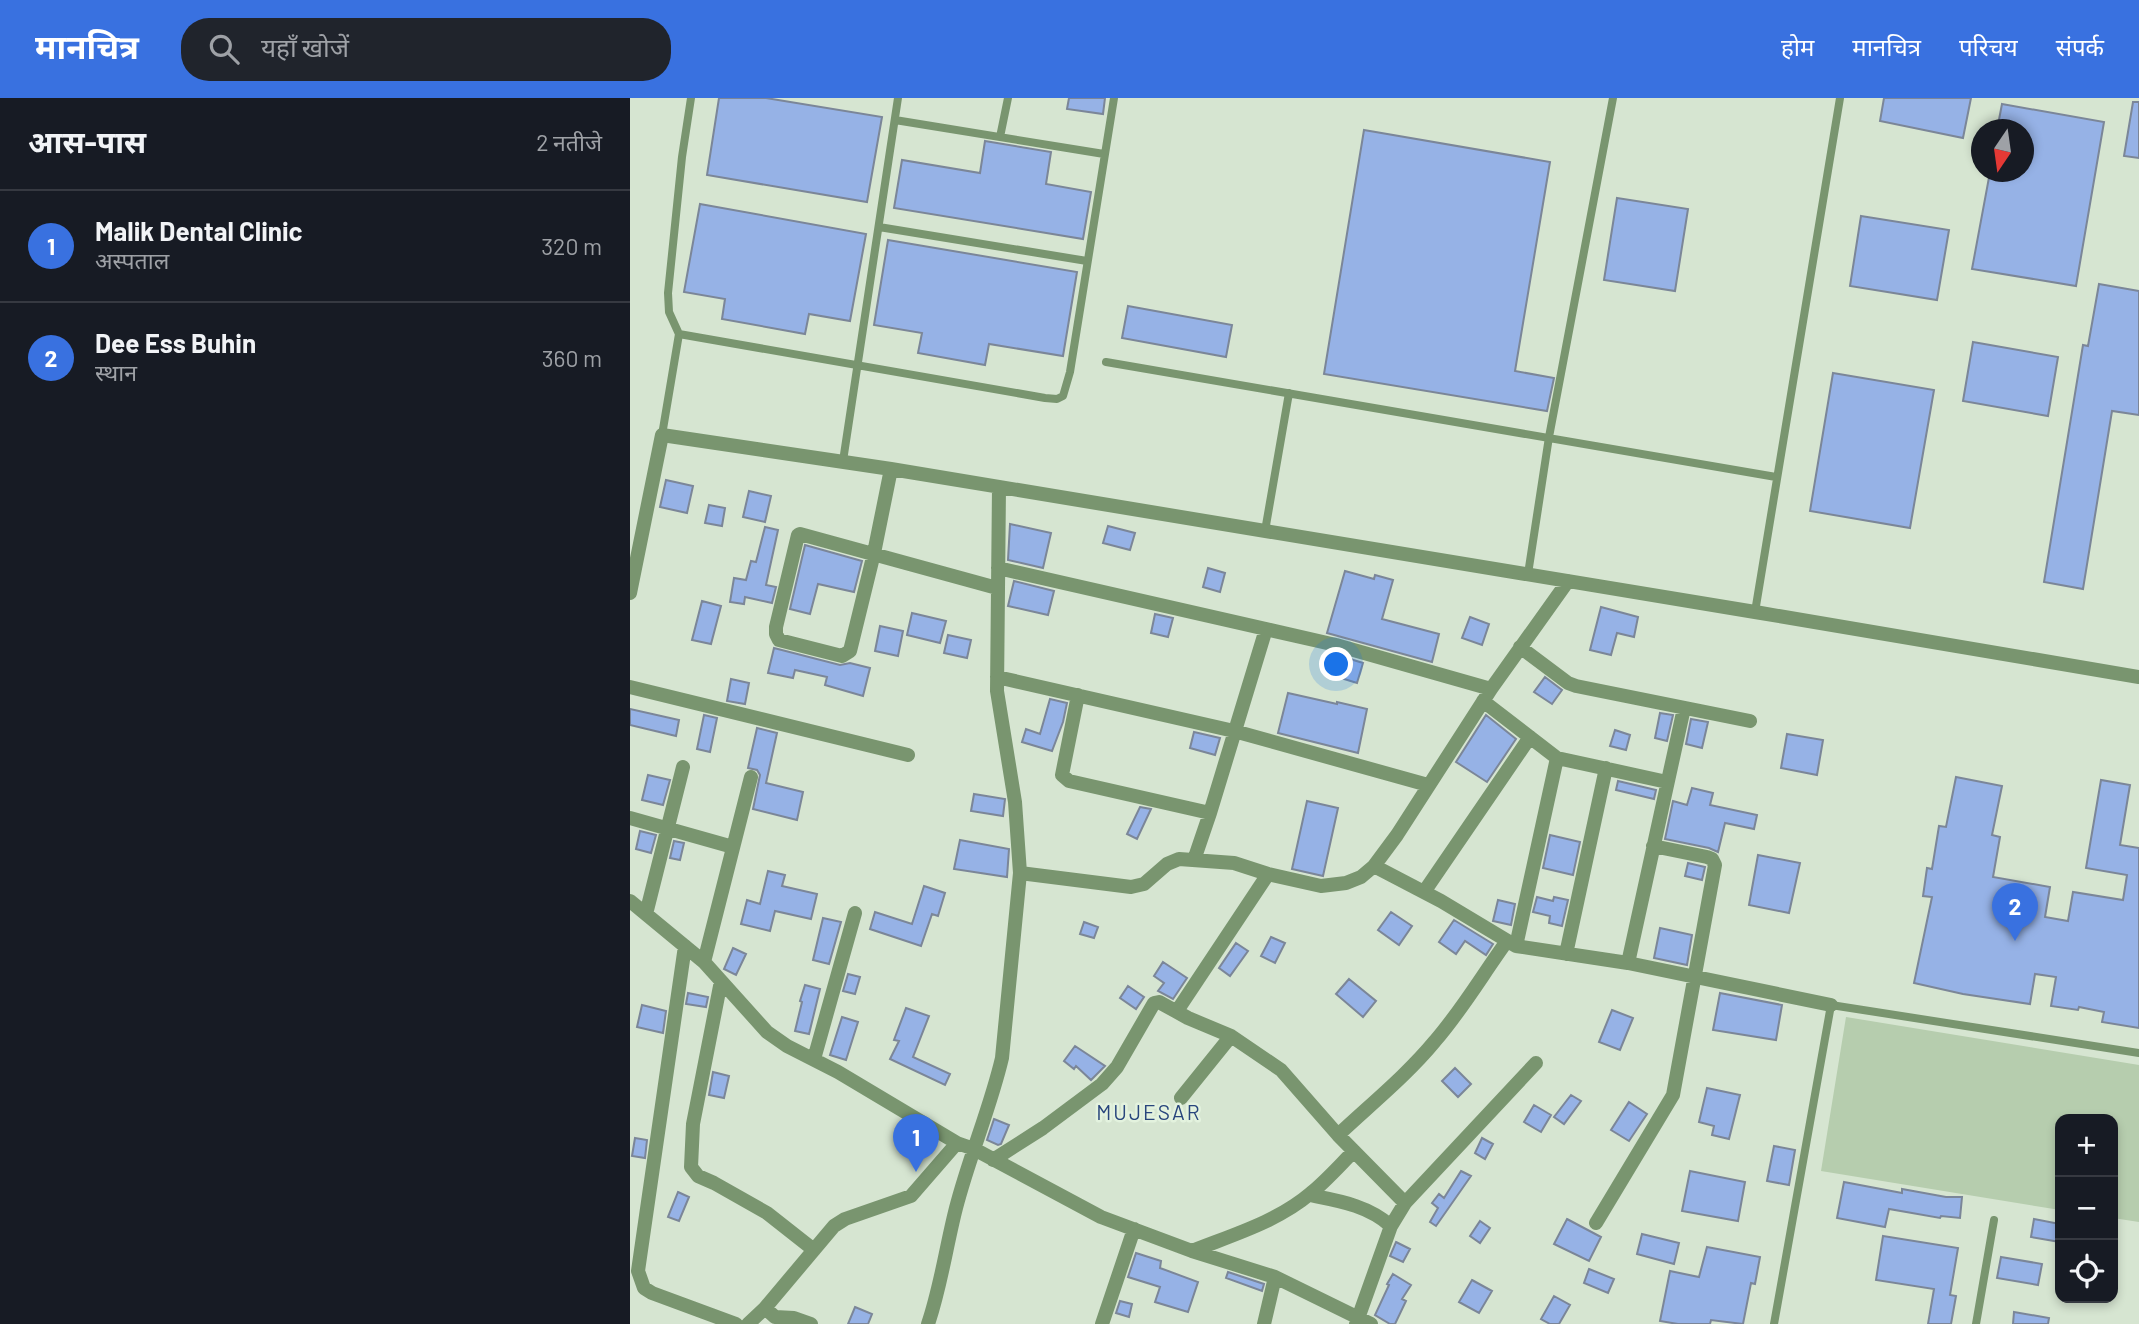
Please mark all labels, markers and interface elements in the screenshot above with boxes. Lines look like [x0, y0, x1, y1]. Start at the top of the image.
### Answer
search box [181, 18, 671, 81]
text: मानचित्र [35, 26, 139, 66]
icon: search [205, 30, 243, 68]
text: यहाँ खोजें [261, 31, 349, 62]
text: होम [1781, 32, 1814, 61]
text: मानचित्र [1852, 32, 1921, 61]
text: परिचय [1959, 32, 2018, 61]
text: संपर्क [2056, 32, 2104, 61]
north arrow [1971, 119, 2034, 182]
text: आस-पास [28, 123, 146, 159]
text: 2 नतीजे [536, 128, 602, 156]
text: Malik Dental Clinic [95, 215, 303, 246]
text: 1 [47, 232, 55, 260]
text: 320 m [541, 232, 602, 260]
text: अस्पताल [95, 246, 169, 274]
text: Dee Ess Buhin [95, 327, 256, 358]
text: 2 [45, 344, 57, 372]
text: 360 m [542, 344, 602, 372]
text: स्थान [95, 358, 137, 386]
your location [1319, 647, 1353, 681]
pin: 2 [1992, 883, 2038, 941]
district label: MUJESAR [1096, 1099, 1202, 1124]
pin: 1 [893, 1114, 939, 1172]
map controls [2055, 1114, 2118, 1303]
button: + [2055, 1114, 2118, 1177]
button: − [2055, 1177, 2118, 1240]
button: locate [2055, 1240, 2118, 1303]

